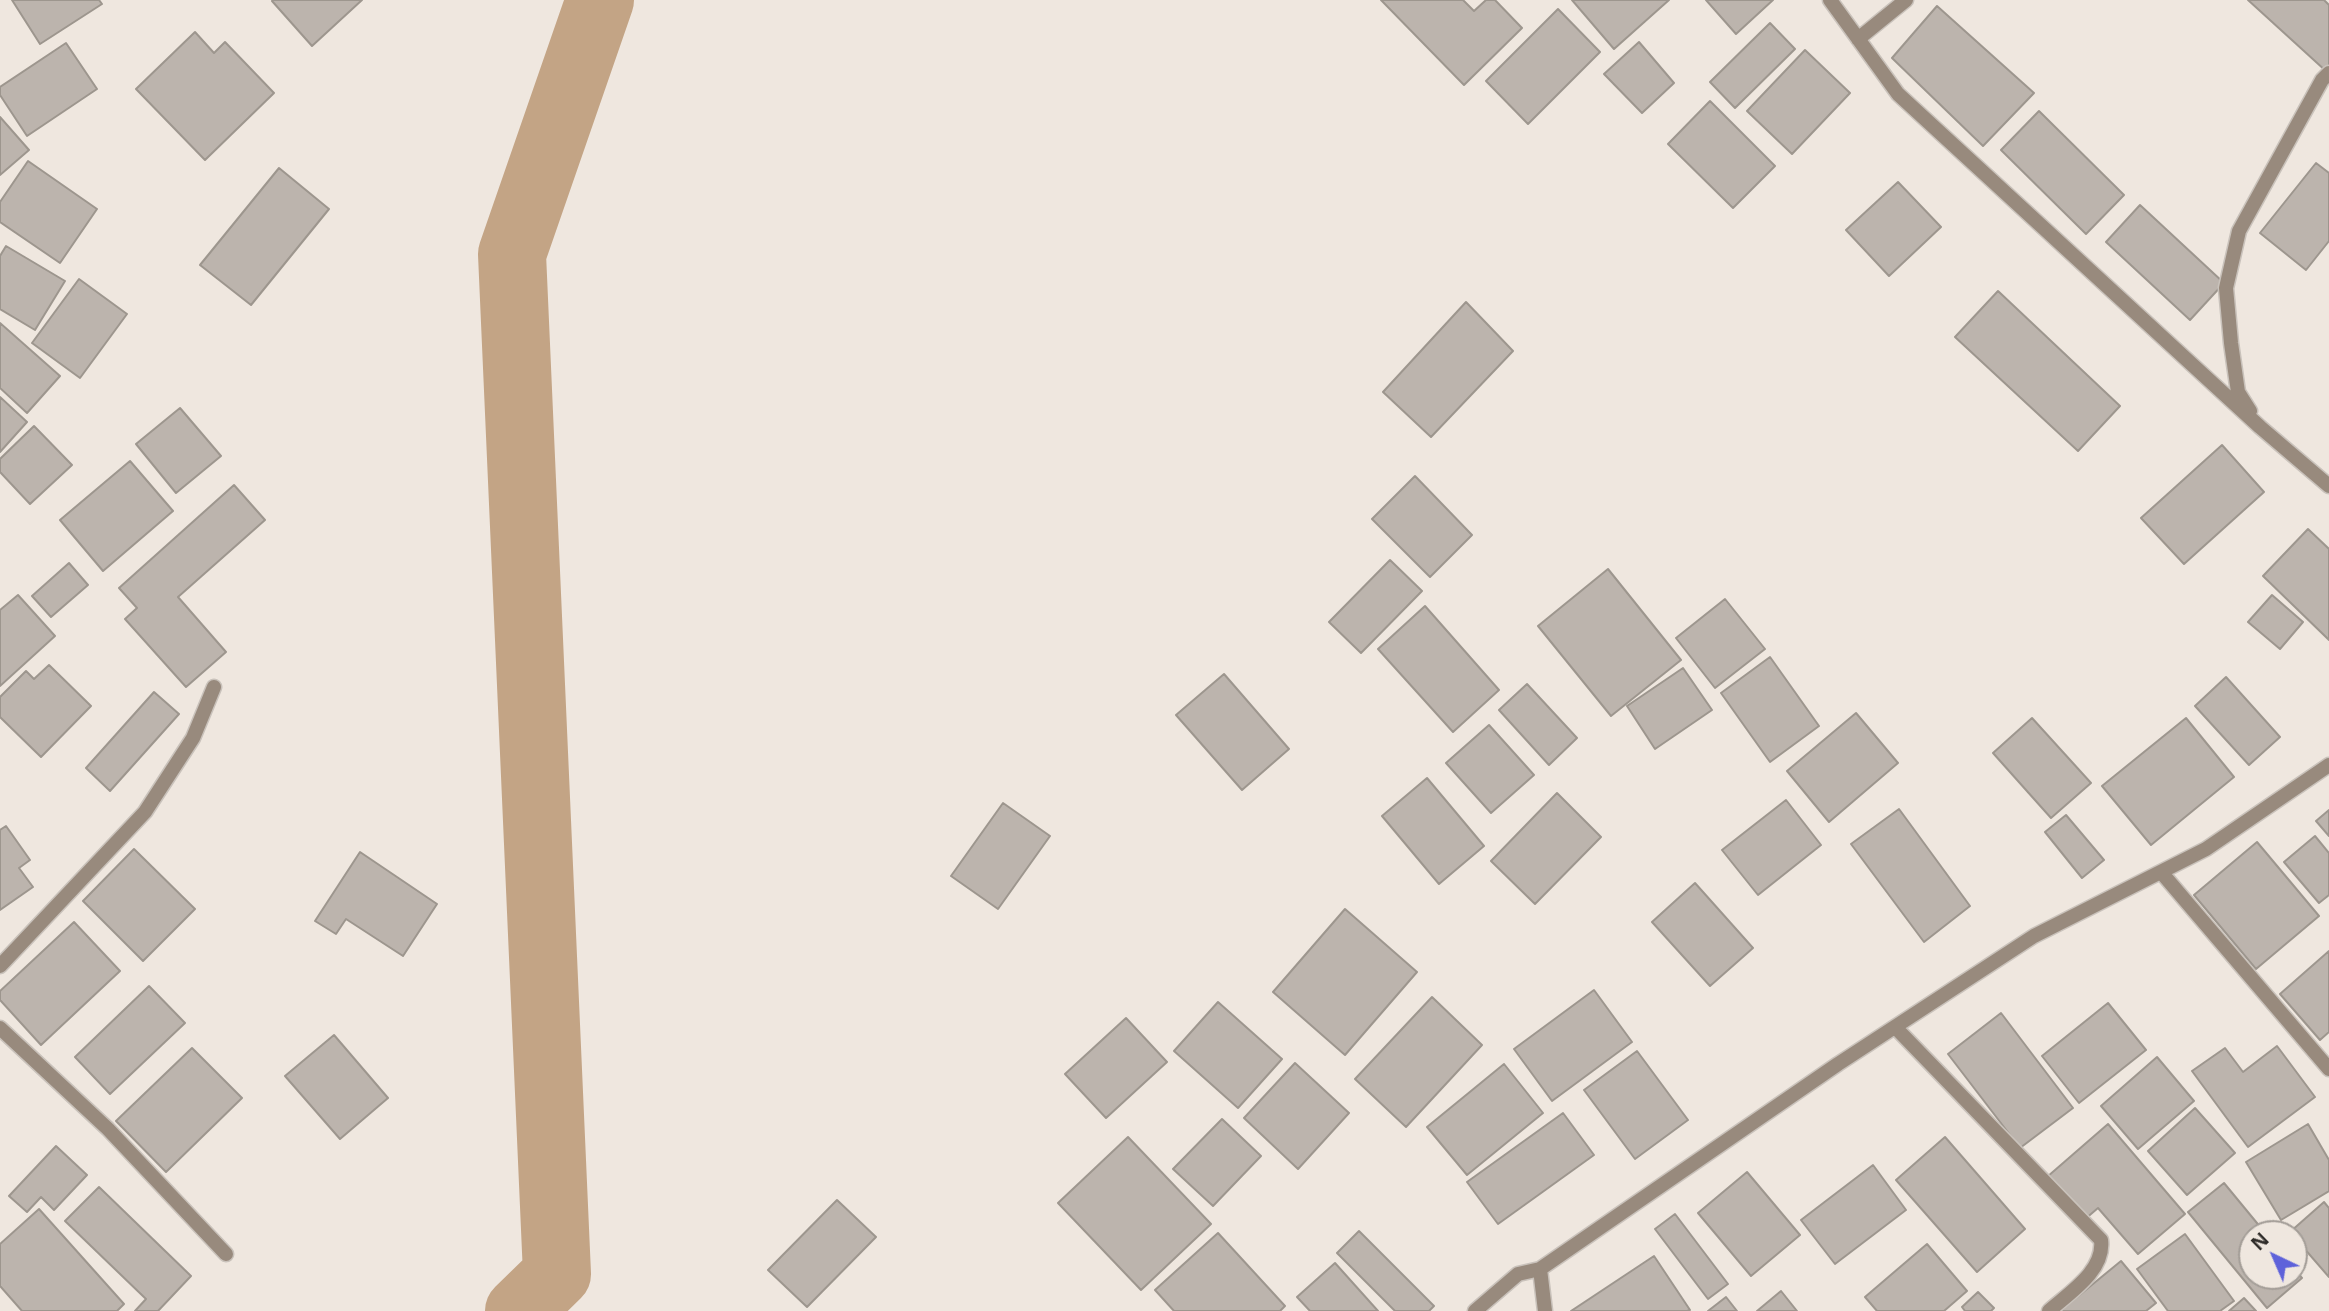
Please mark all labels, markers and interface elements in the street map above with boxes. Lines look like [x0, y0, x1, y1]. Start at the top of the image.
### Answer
north arrow [2238, 1220, 2308, 1290]
text: N [2245, 1227, 2274, 1256]

